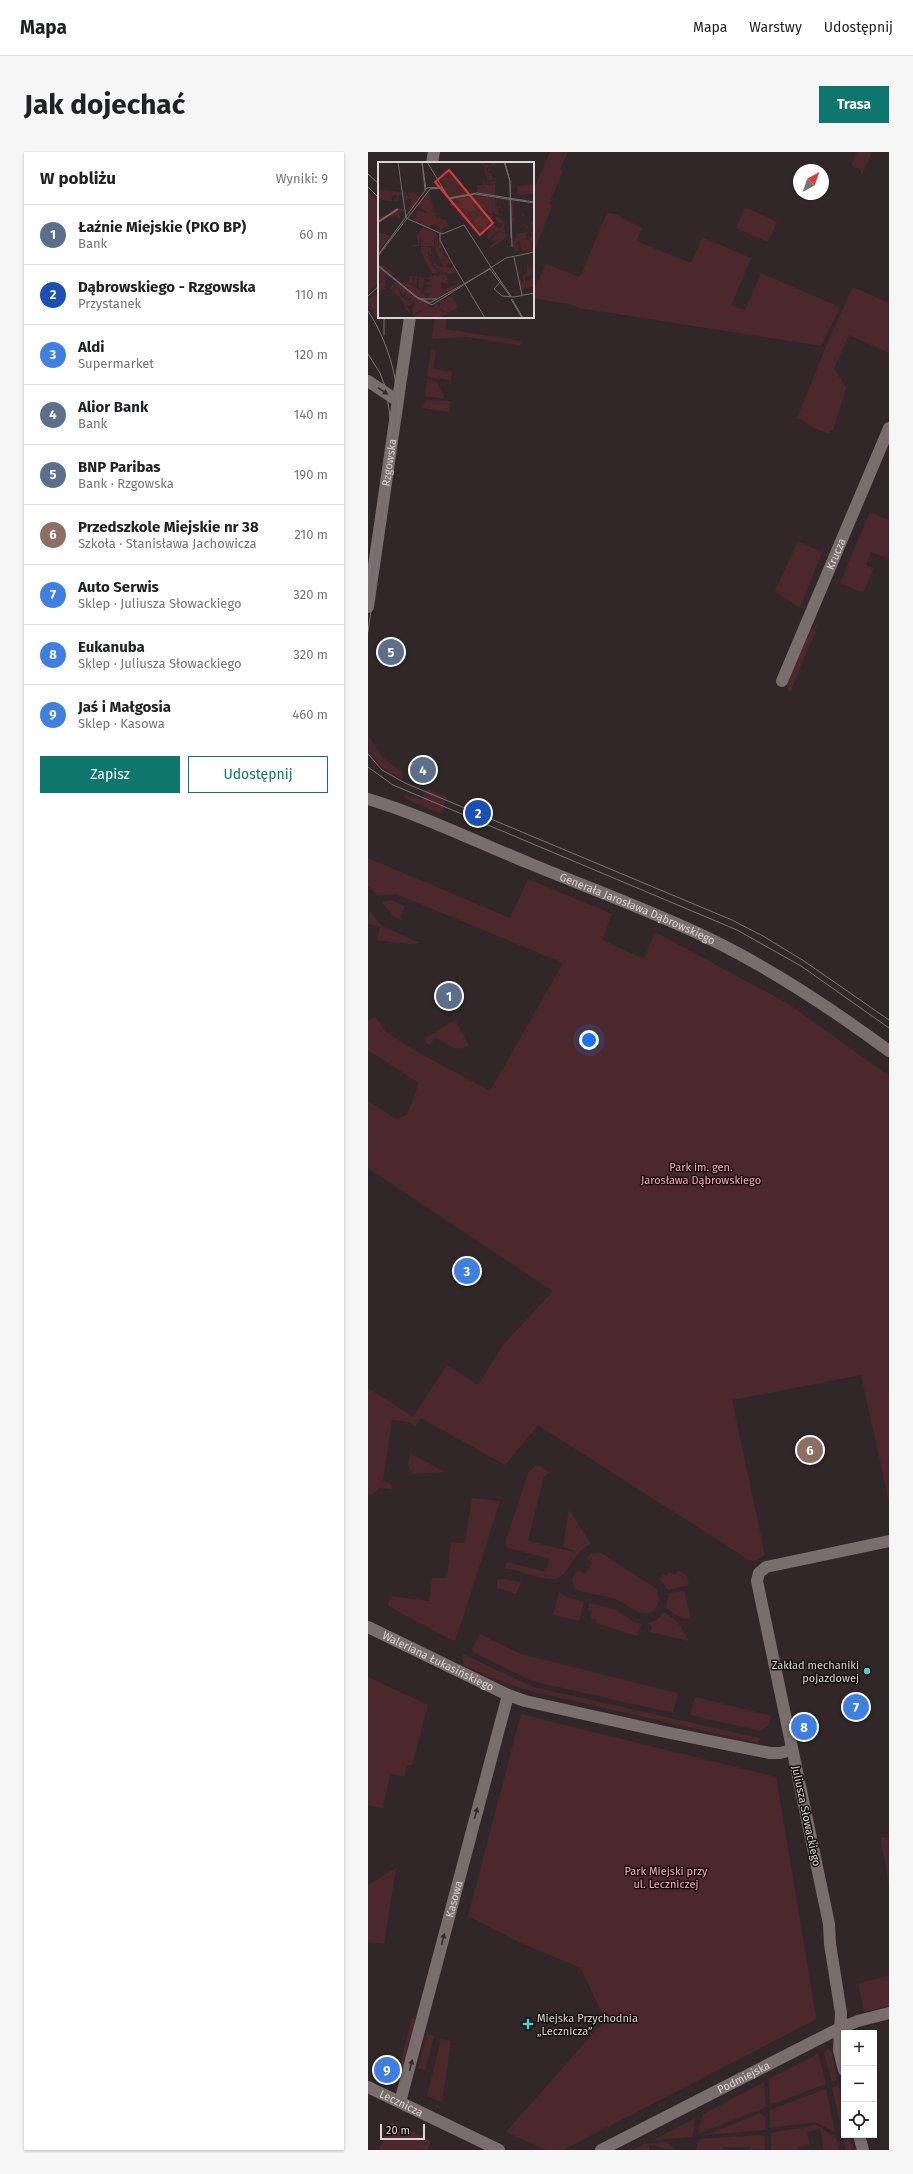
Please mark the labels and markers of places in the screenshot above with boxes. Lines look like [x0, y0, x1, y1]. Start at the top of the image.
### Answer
pin: 5 [378, 637, 404, 667]
pin: 4 [410, 755, 436, 785]
pin: 2 [465, 798, 491, 828]
pin: 1 [436, 981, 462, 1011]
pin: 3 [454, 1256, 480, 1286]
pin: 6 [797, 1435, 823, 1465]
place label: Zakład mechaniki pojazdowej [772, 1659, 859, 1685]
marker: Zakład mechaniki pojazdowej [862, 1666, 872, 1676]
pin: 7 [843, 1692, 869, 1722]
pin: 8 [791, 1712, 817, 1742]
place label: Miejska Przychodnia „Lecznicza” [537, 2012, 638, 2038]
marker: Miejska Przychodnia „Lecznicza” [522, 2018, 534, 2030]
pin: 9 [374, 2055, 400, 2085]

